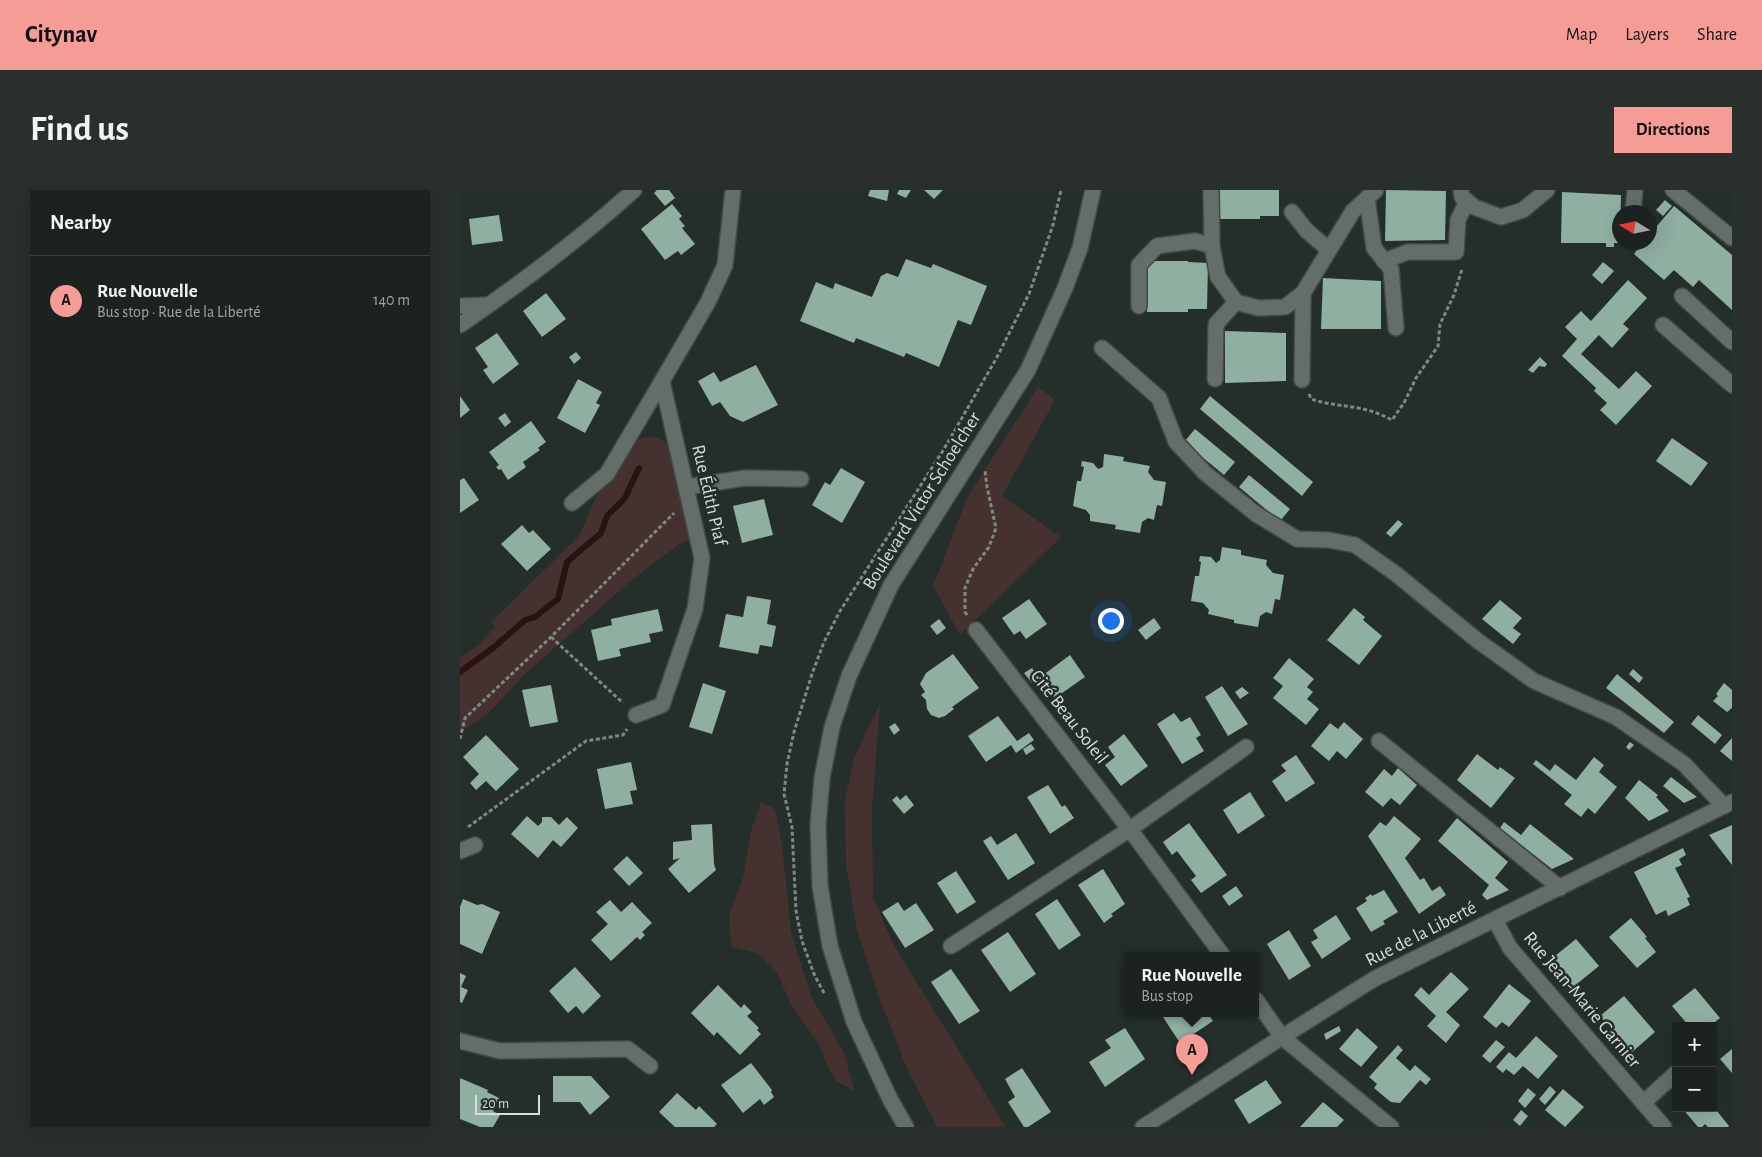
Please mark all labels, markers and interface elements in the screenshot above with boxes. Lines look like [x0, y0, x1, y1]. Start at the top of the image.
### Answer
text: Citynav [25, 23, 97, 47]
text: Map [1566, 26, 1597, 44]
text: Layers [1625, 26, 1669, 44]
text: Share [1697, 26, 1737, 44]
button: Directions [1614, 107, 1732, 153]
text: Find us [30, 112, 129, 147]
north arrow [1612, 205, 1657, 250]
text: Nearby [50, 212, 111, 233]
text: Rue Nouvelle [97, 282, 198, 301]
text: A [61, 292, 71, 308]
text: 140 m [373, 292, 410, 308]
text: Bus stop · Rue de la Liberté [97, 304, 261, 320]
street label: Boulevard Victor Schoelcher [860, 409, 984, 593]
street label: Rue Édith Piaf [688, 442, 732, 548]
your location [1098, 608, 1124, 634]
street label: Cité Beau Soleil [1027, 667, 1111, 767]
street label: Rue de la Liberté [1362, 898, 1480, 970]
street label: Rue Jean-Marie Garnier [1520, 928, 1644, 1072]
popup [1124, 952, 1259, 1017]
text: Rue Nouvelle [1141, 966, 1242, 985]
text: Bus stop [1141, 988, 1193, 1004]
map controls [1672, 1022, 1717, 1112]
button: + [1672, 1022, 1717, 1067]
pin: A [1176, 1034, 1208, 1075]
button: − [1672, 1067, 1717, 1112]
scale bar [475, 1092, 540, 1115]
text: 20 m [482, 1097, 509, 1111]

